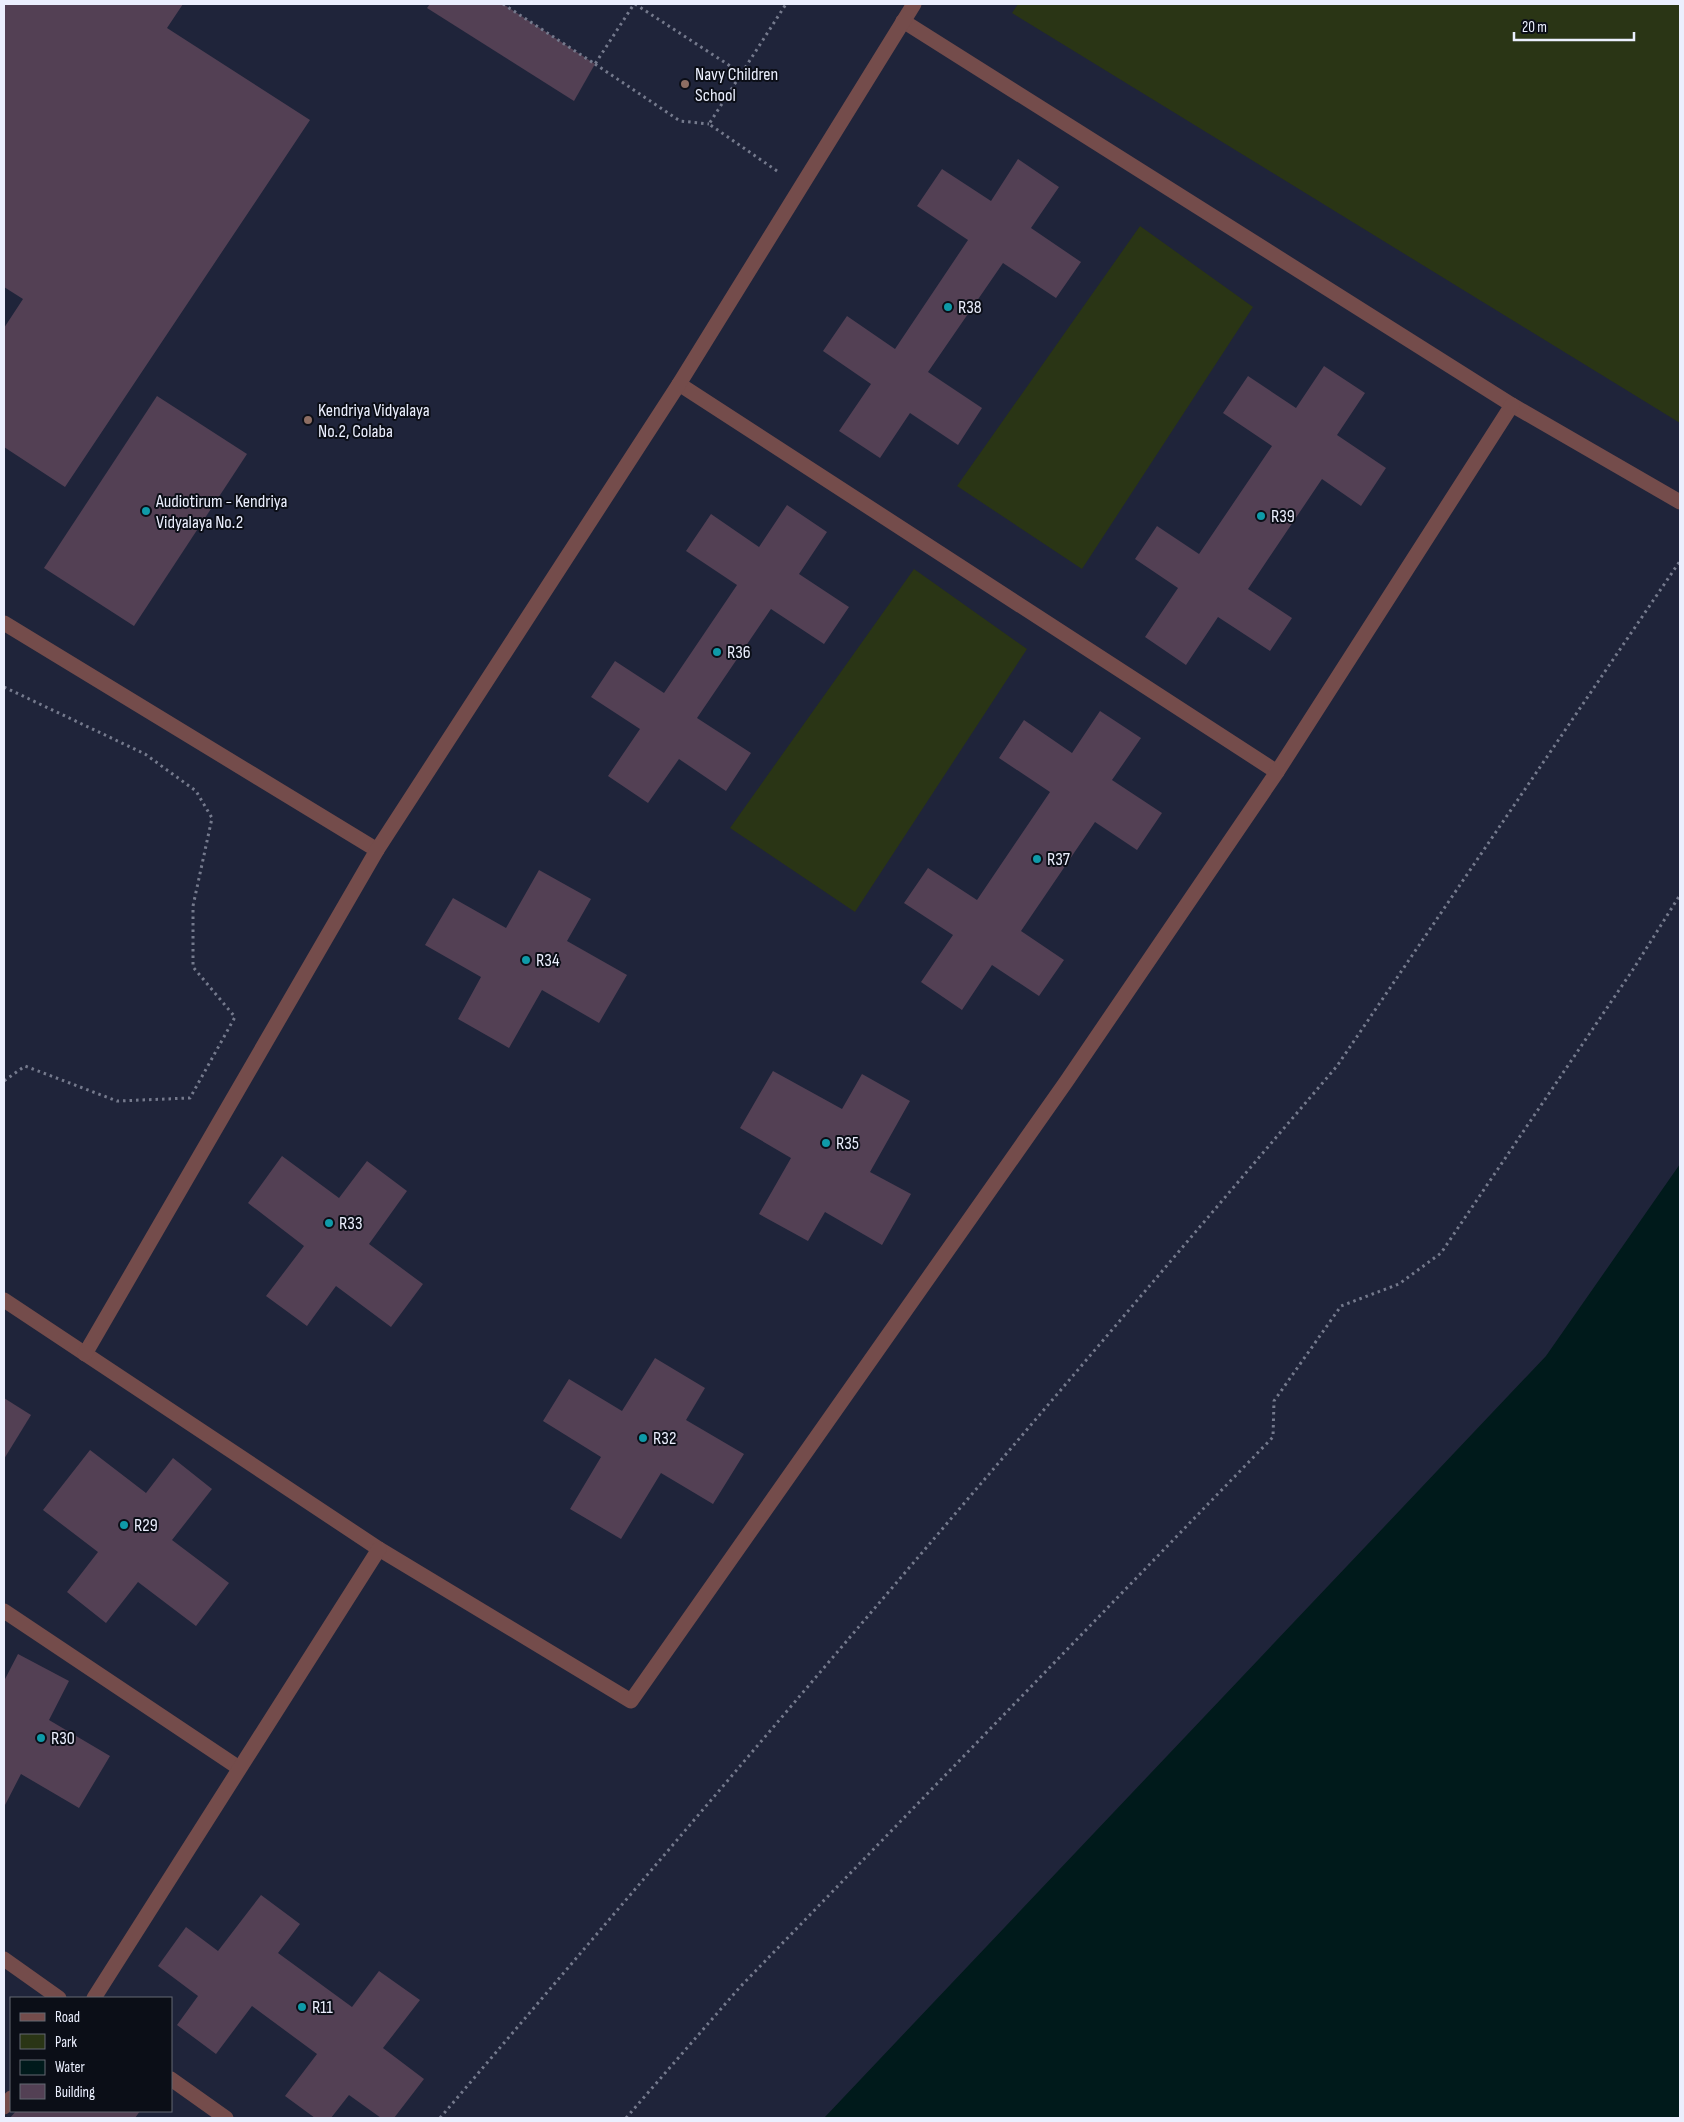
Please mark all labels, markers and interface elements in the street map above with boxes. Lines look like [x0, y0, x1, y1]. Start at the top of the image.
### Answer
scale bar [1514, 10, 1634, 42]
text: 20 m [1522, 18, 1547, 37]
place label: Navy Children School [695, 64, 778, 106]
marker: Navy Children School [679, 78, 691, 90]
place label: R38 [958, 297, 982, 318]
marker: R38 [942, 301, 954, 313]
place label: Kendriya Vidyalaya No.2, Colaba [318, 400, 430, 442]
marker: Kendriya Vidyalaya No.2, Colaba [302, 414, 314, 426]
place label: Audiotirum - Kendriya Vidyalaya No.2 [155, 491, 287, 533]
marker: Audiotirum - Kendriya Vidyalaya No.2 [140, 505, 152, 517]
place label: R39 [1271, 506, 1295, 527]
marker: R39 [1255, 510, 1267, 522]
place label: R36 [727, 642, 751, 663]
marker: R36 [711, 646, 723, 658]
place label: R37 [1047, 849, 1071, 870]
marker: R37 [1031, 853, 1043, 865]
place label: R34 [536, 950, 560, 971]
marker: R34 [520, 954, 532, 966]
place label: R35 [836, 1133, 859, 1154]
marker: R35 [820, 1137, 832, 1149]
place label: R33 [339, 1213, 362, 1234]
marker: R33 [323, 1217, 335, 1229]
place label: R32 [653, 1428, 676, 1449]
marker: R32 [637, 1432, 649, 1444]
place label: R29 [134, 1515, 158, 1536]
marker: R29 [118, 1519, 130, 1531]
place label: R30 [51, 1728, 75, 1749]
marker: R30 [35, 1732, 47, 1744]
legend [10, 1997, 172, 2112]
place label: R11 [312, 1997, 334, 2018]
marker: R11 [296, 2001, 308, 2013]
text: Road [55, 2008, 80, 2027]
text: Park [55, 2033, 77, 2052]
text: Water [55, 2058, 86, 2077]
text: Building [55, 2083, 95, 2102]

